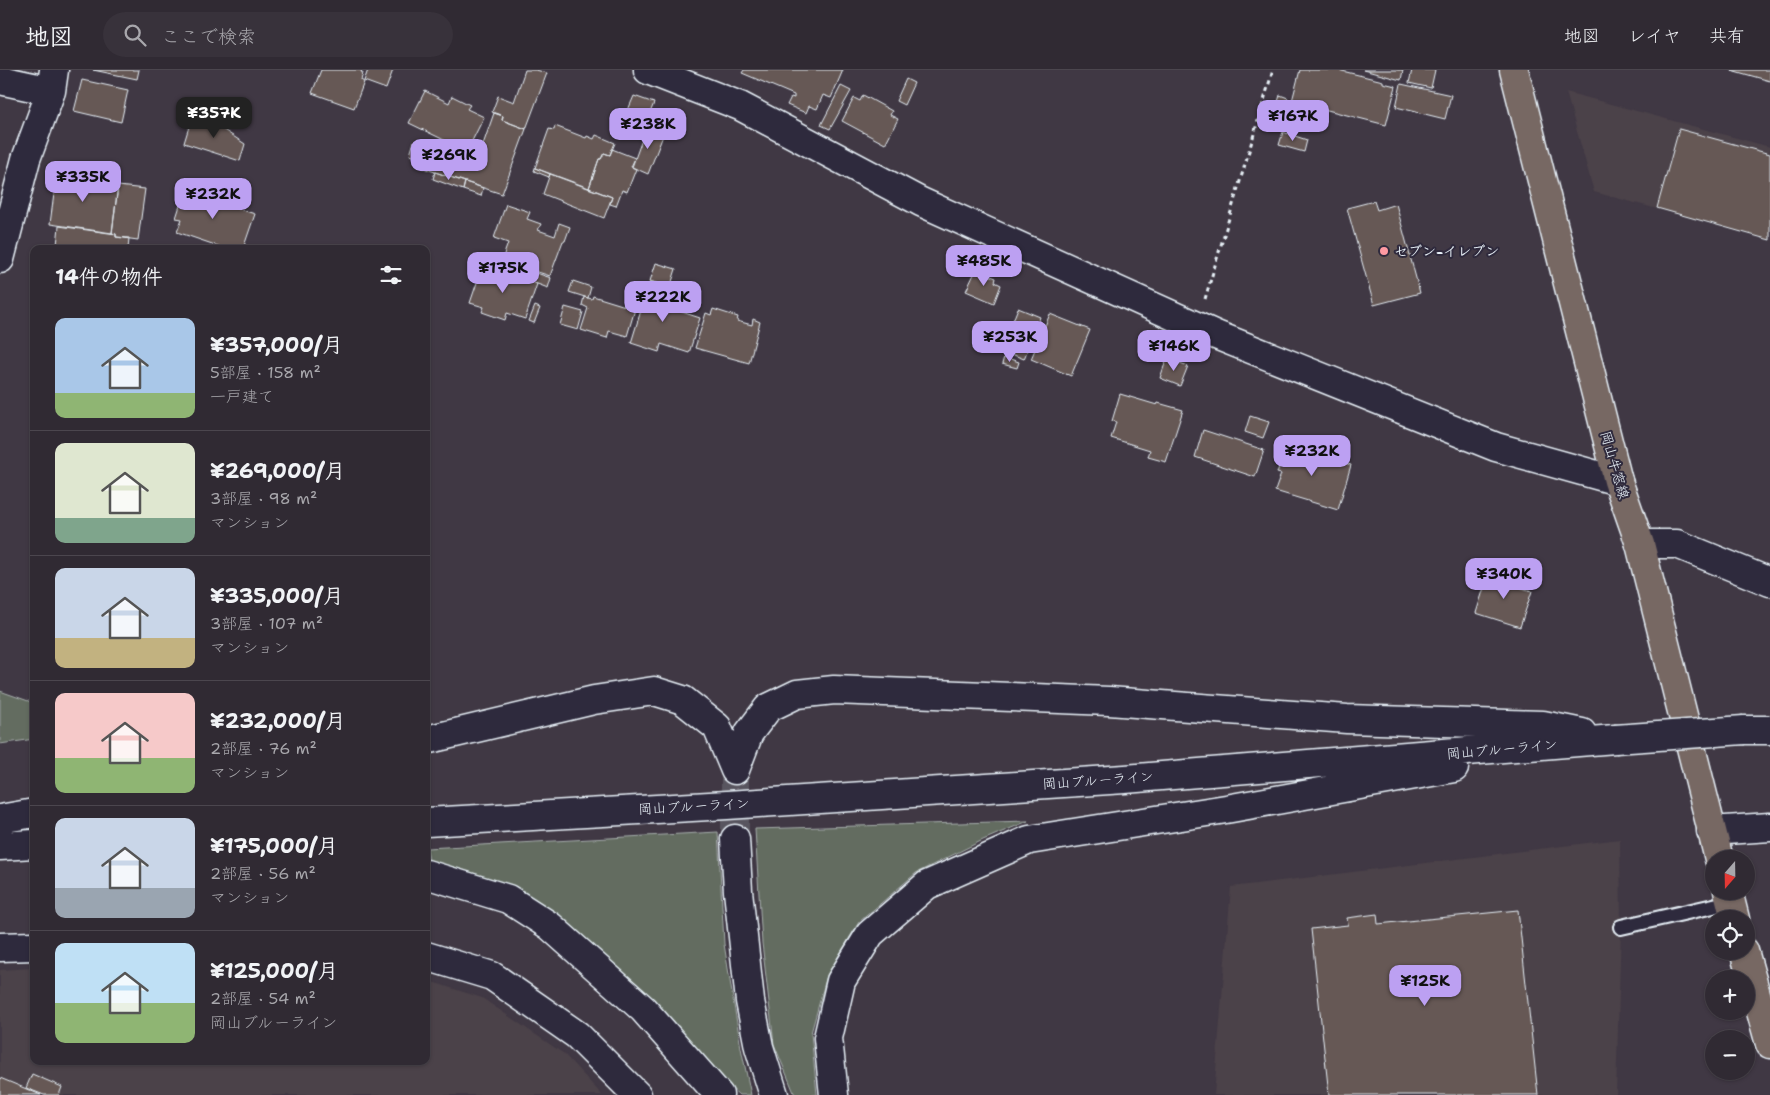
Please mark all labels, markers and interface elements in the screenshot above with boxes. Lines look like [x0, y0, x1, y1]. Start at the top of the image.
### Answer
search box [103, 12, 453, 57]
text: 地図 [25, 21, 73, 53]
icon: search [121, 21, 149, 49]
text: ここで検索 [161, 24, 256, 49]
text: 地図 [1564, 24, 1600, 48]
text: レイヤ [1628, 24, 1681, 48]
text: 共有 [1709, 24, 1745, 48]
pin: ¥357K [179, 97, 249, 139]
pin: ¥167K [1258, 100, 1328, 142]
text: ¥357K [187, 102, 241, 123]
text: ¥167K [1268, 105, 1318, 126]
pin: ¥238K [613, 108, 683, 150]
text: ¥238K [620, 113, 676, 134]
pin: ¥269K [414, 138, 484, 181]
text: ¥269K [422, 144, 476, 165]
pin: ¥335K [48, 160, 118, 203]
text: ¥335K [56, 166, 110, 187]
pin: ¥232K [178, 178, 248, 220]
text: ¥232K [186, 183, 240, 204]
place label: セブン-イレブン [1394, 242, 1499, 260]
pin: ¥485K [949, 244, 1019, 287]
marker: セブン-イレブン [1378, 245, 1390, 257]
text: ¥485K [957, 250, 1011, 271]
pin: ¥175K [468, 252, 538, 294]
text: ¥175K [478, 257, 528, 278]
icon: filters [377, 261, 405, 289]
text: 14件の物件 [55, 263, 163, 291]
pin: ¥222K [628, 280, 698, 323]
text: ¥222K [635, 286, 691, 307]
pin: ¥253K [975, 320, 1045, 363]
text: ¥253K [983, 326, 1037, 347]
pin: ¥146K [1139, 330, 1209, 372]
text: ¥357,000/月 [210, 331, 343, 359]
text: ¥146K [1148, 335, 1200, 356]
icon: home [95, 338, 155, 398]
text: 5部屋 · 158 m² [210, 362, 321, 383]
text: 一戸建て [210, 386, 274, 407]
street label: 岡山牛窓線 [1597, 429, 1633, 501]
pin: ¥232K [1277, 434, 1347, 477]
text: ¥232K [1285, 440, 1339, 461]
text: ¥269,000/月 [210, 457, 345, 485]
icon: home [95, 463, 155, 523]
text: 3部屋 · 98 m² [210, 488, 317, 509]
text: マンション [210, 512, 289, 533]
pin: ¥340K [1469, 558, 1539, 600]
text: ¥340K [1476, 563, 1532, 584]
text: ¥335,000/月 [210, 582, 344, 610]
icon: home [95, 588, 155, 648]
text: 3部屋 · 107 m² [210, 613, 323, 634]
text: マンション [210, 637, 289, 658]
text: ¥232,000/月 [210, 707, 346, 735]
icon: home [95, 713, 155, 773]
street label: 岡山ブルーライン [1446, 735, 1558, 763]
text: 2部屋 · 76 m² [210, 738, 317, 759]
text: マンション [210, 762, 289, 783]
street label: 岡山ブルーライン [1042, 767, 1154, 793]
street label: 岡山ブルーライン [638, 794, 750, 818]
text: ¥175,000/月 [210, 832, 338, 860]
icon: home [95, 838, 155, 898]
north arrow [1705, 850, 1755, 900]
map controls [1705, 850, 1755, 1080]
text: 2部屋 · 56 m² [210, 863, 316, 884]
text: マンション [210, 887, 289, 908]
button: locate [1705, 910, 1755, 960]
text: ¥125,000/月 [210, 957, 338, 985]
icon: home [95, 963, 155, 1023]
pin: ¥125K [1390, 964, 1460, 1007]
text: ¥125K [1400, 970, 1450, 991]
button: + [1705, 970, 1755, 1020]
text: 2部屋 · 54 m² [210, 988, 316, 1009]
text: 岡山ブルーライン [210, 1012, 337, 1033]
button: − [1705, 1030, 1755, 1080]

